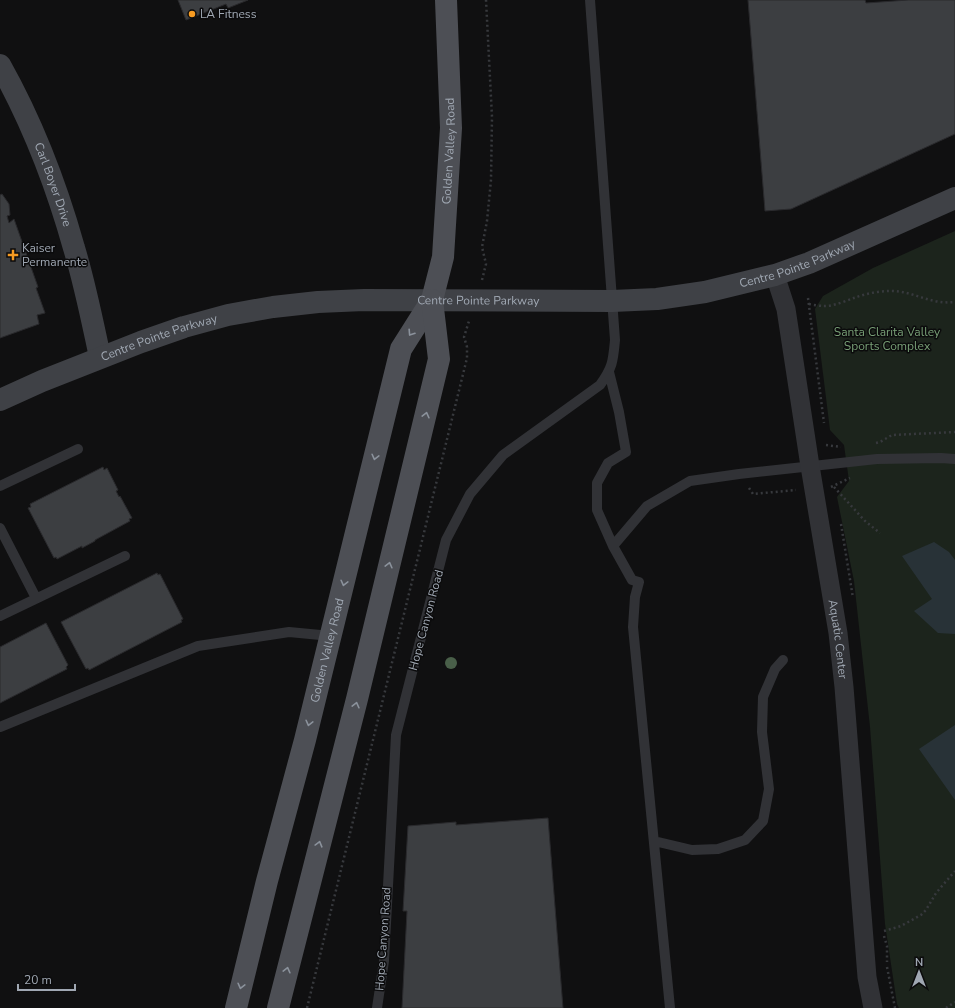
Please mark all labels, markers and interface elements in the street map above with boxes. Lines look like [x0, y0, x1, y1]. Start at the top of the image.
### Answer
place label: LA Fitness [200, 6, 257, 22]
marker: LA Fitness [187, 9, 197, 19]
street label: Golden Valley Road [438, 97, 459, 205]
street label: Carl Boyer Drive [30, 140, 75, 229]
street label: Centre Pointe Parkway [738, 235, 859, 291]
place label: Kaiser Permanente [22, 240, 87, 270]
marker: Kaiser Permanente [7, 249, 19, 261]
street label: Centre Pointe Parkway [417, 292, 540, 309]
street label: Centre Pointe Parkway [98, 310, 220, 365]
park label: Santa Clarita Valley Sports Complex [834, 324, 941, 354]
one-way arrow [409, 329, 416, 336]
one-way arrow [421, 412, 429, 418]
one-way arrow [371, 454, 379, 460]
one-way arrow [385, 562, 393, 568]
street label: Hope Canyon Road [405, 568, 447, 672]
one-way arrow [340, 580, 348, 587]
street label: Golden Valley Road [306, 597, 347, 704]
street label: Aquatic Center [824, 598, 851, 680]
one-way arrow [351, 702, 359, 708]
one-way arrow [306, 720, 314, 726]
one-way arrow [315, 841, 323, 847]
street label: Hope Canyon Road [371, 887, 395, 991]
north arrow [899, 952, 939, 992]
text: N [915, 955, 923, 970]
scale bar [18, 966, 75, 992]
one-way arrow [283, 967, 291, 973]
text: 20 m [24, 972, 52, 988]
one-way arrow [238, 982, 246, 989]

